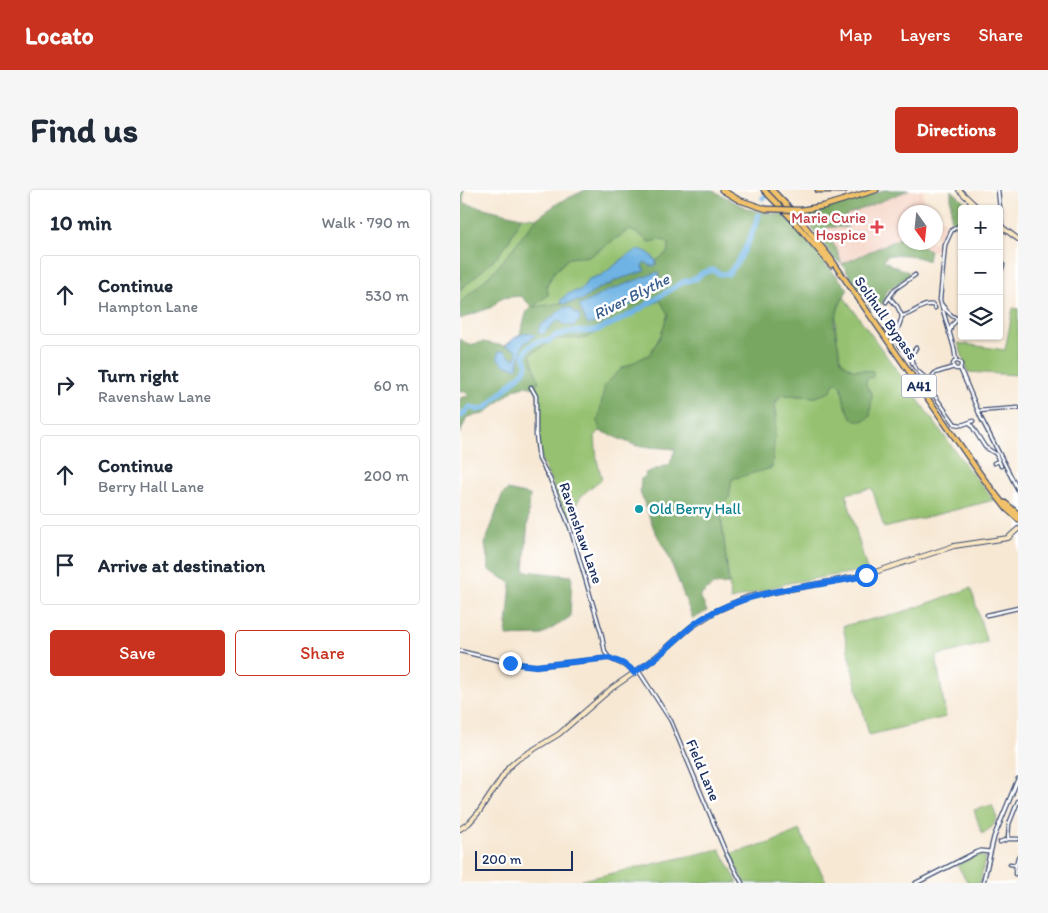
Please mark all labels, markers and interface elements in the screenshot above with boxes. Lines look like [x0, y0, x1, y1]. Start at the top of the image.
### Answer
text: Locato [25, 21, 94, 50]
text: Map [839, 24, 872, 46]
text: Layers [900, 24, 950, 46]
text: Share [978, 24, 1023, 46]
button: Directions [895, 107, 1018, 153]
text: Find us [30, 109, 138, 151]
north arrow [898, 205, 943, 250]
map controls [958, 205, 1003, 340]
button: + [958, 205, 1003, 250]
place label: Marie Curie Hospice [791, 209, 866, 244]
text: 10 min [50, 210, 112, 235]
text: Walk · 790 m [322, 213, 410, 232]
marker: Marie Curie Hospice [870, 220, 884, 234]
button: − [958, 250, 1003, 295]
water label: River Blythe [590, 269, 674, 324]
street label: Solihull Bypass [851, 273, 922, 364]
text: Continue [98, 274, 173, 297]
icon: ahead [51, 281, 79, 309]
text: 530 m [365, 286, 409, 305]
button: layers [958, 295, 1003, 340]
text: Hampton Lane [98, 297, 198, 316]
text: Turn right [98, 364, 179, 387]
icon: right [51, 371, 79, 399]
road number: A41 [902, 375, 936, 398]
text: 60 m [374, 376, 409, 395]
text: Ravenshaw Lane [98, 387, 211, 406]
text: Continue [98, 454, 173, 477]
icon: ahead [51, 461, 79, 489]
text: 200 m [364, 466, 409, 485]
text: Berry Hall Lane [98, 477, 204, 496]
street label: Ravenshaw Lane [555, 480, 607, 586]
place label: Old Berry Hall [649, 500, 742, 518]
marker: Old Berry Hall [633, 503, 645, 515]
icon: arrive [51, 551, 79, 579]
text: Arrive at destination [98, 554, 265, 577]
route start [855, 564, 878, 587]
button: Save [50, 630, 225, 676]
button: Share [235, 630, 410, 676]
route end [499, 652, 522, 675]
street label: Field Lane [682, 736, 724, 804]
scale bar [475, 848, 572, 871]
text: 200 m [482, 851, 522, 868]

